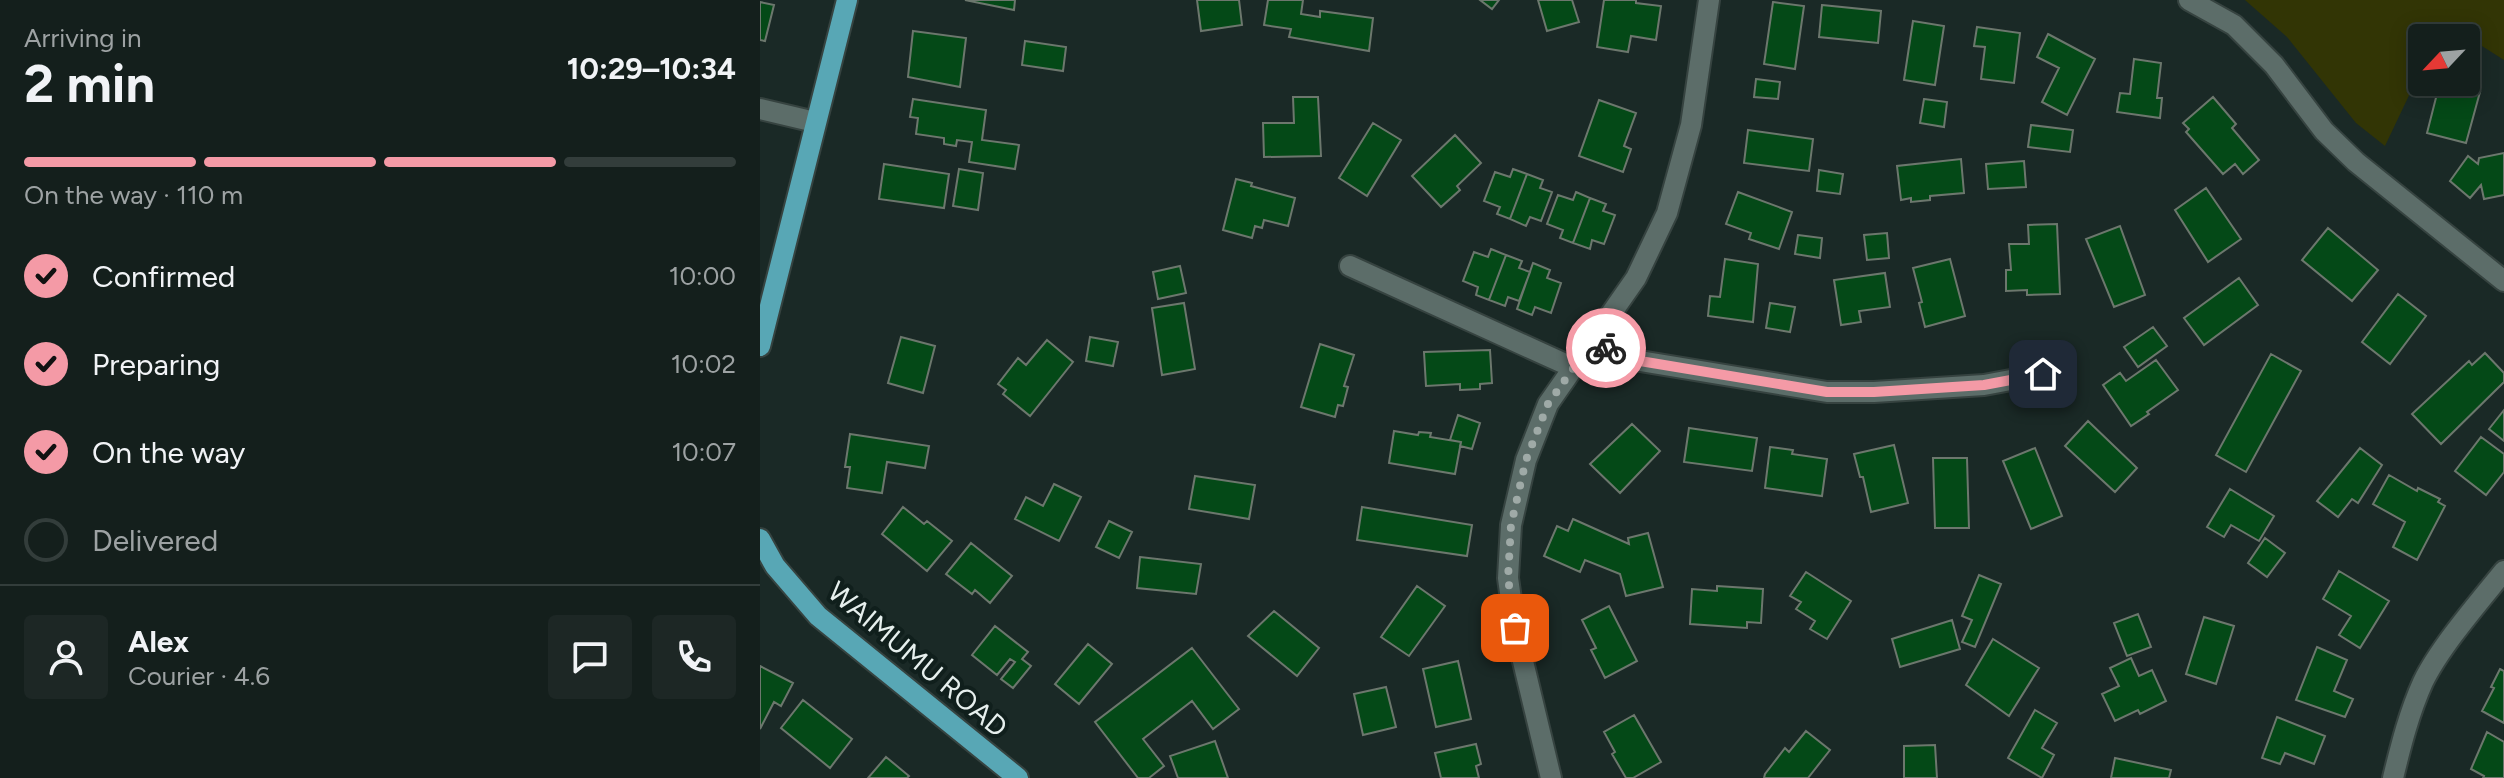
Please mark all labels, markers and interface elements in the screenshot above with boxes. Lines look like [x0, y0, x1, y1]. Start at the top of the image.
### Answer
text: Arriving in [24, 22, 142, 54]
north arrow [2408, 24, 2480, 96]
map controls [2408, 24, 2480, 96]
text: 10:29–10:34 [567, 50, 736, 87]
text: 2 min [24, 53, 155, 115]
text: On the way · 110 m [24, 179, 243, 211]
icon: check [24, 254, 68, 298]
text: Confirmed [92, 258, 235, 295]
text: 10:00 [669, 260, 736, 292]
courier [1566, 308, 1646, 388]
icon: bike [1584, 326, 1628, 370]
pin [2009, 340, 2077, 408]
icon: check [24, 342, 68, 386]
text: Preparing [92, 346, 220, 383]
text: 10:02 [671, 348, 736, 380]
icon: home [2021, 352, 2065, 396]
icon: check [24, 430, 68, 474]
text: On the way [92, 434, 245, 471]
text: 10:07 [671, 436, 736, 468]
text: Delivered [92, 522, 218, 559]
street label: WAIMUMU ROAD [821, 574, 1015, 744]
pin [1481, 594, 1549, 662]
icon: bag [1493, 606, 1537, 650]
button: person [24, 615, 108, 699]
button: chat [548, 615, 632, 699]
button: phone [652, 615, 736, 699]
text: Alex [128, 623, 189, 660]
text: Courier · 4.6 [128, 660, 270, 692]

